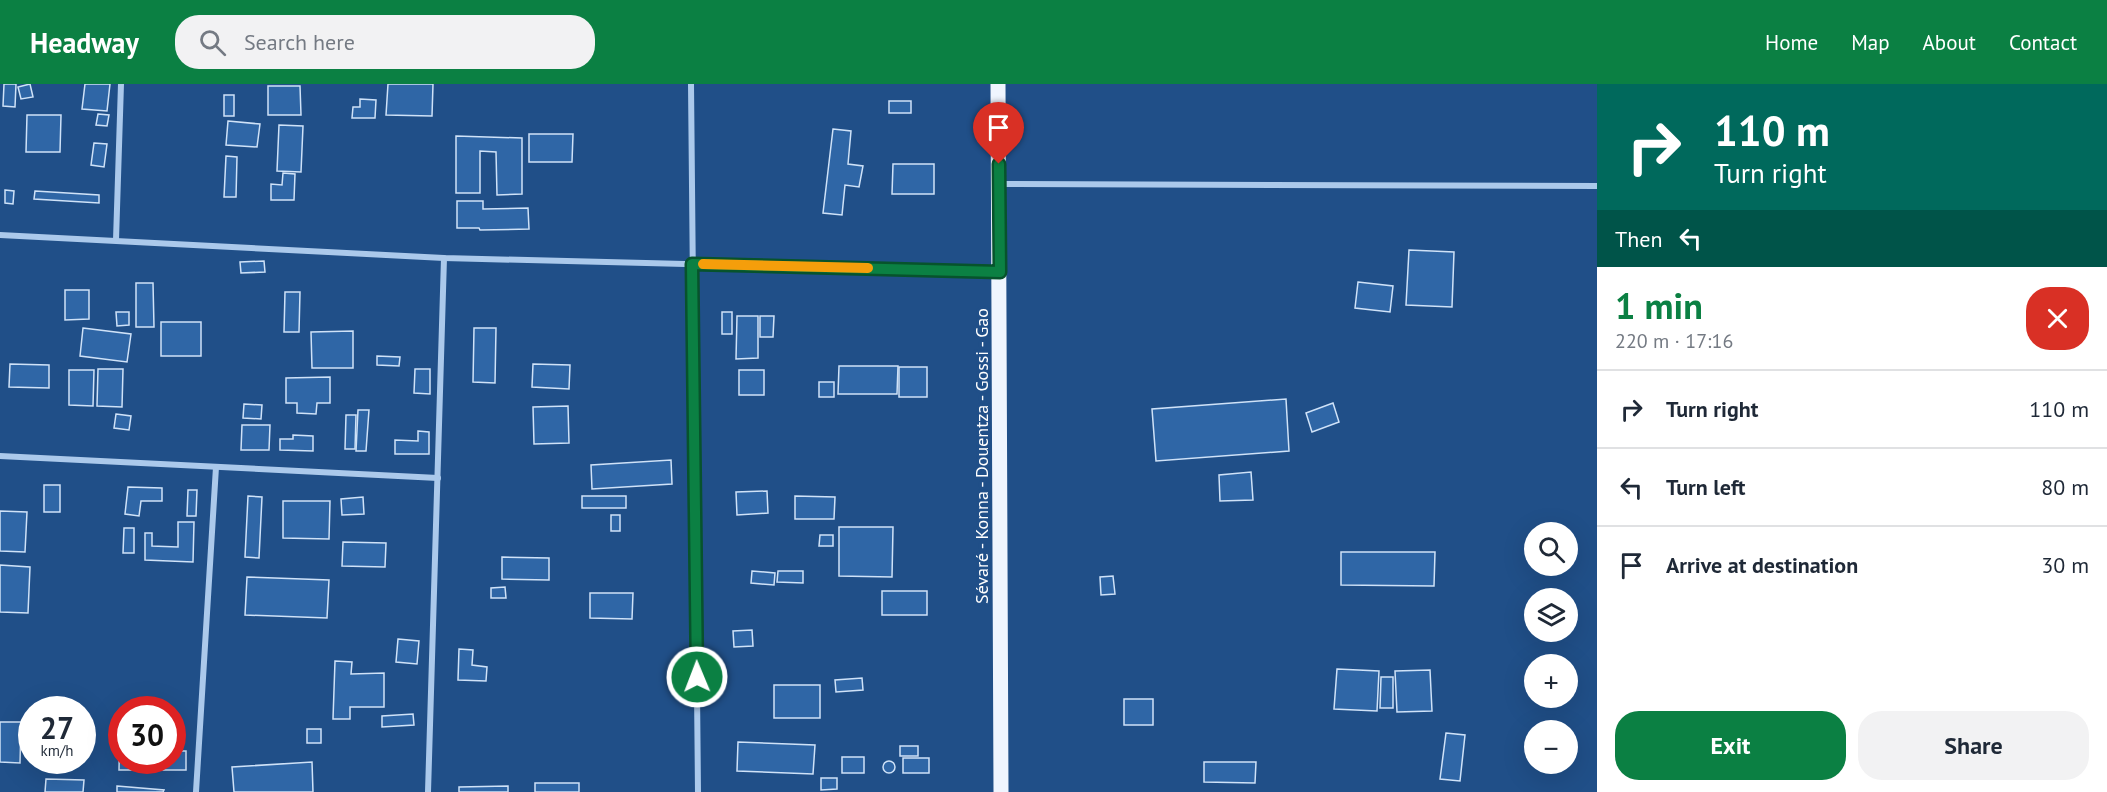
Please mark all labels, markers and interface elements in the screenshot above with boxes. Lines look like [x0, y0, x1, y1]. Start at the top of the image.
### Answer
search box [175, 15, 595, 69]
text: Headway [30, 24, 139, 61]
icon: search [196, 26, 229, 59]
text: Search here [244, 28, 355, 56]
text: Home [1765, 29, 1818, 56]
text: Map [1851, 29, 1890, 56]
text: About [1923, 29, 1976, 56]
text: Contact [2009, 29, 2077, 56]
pin [973, 102, 1024, 164]
text: 110 m [1714, 103, 1830, 158]
icon: right [1615, 108, 1693, 186]
icon: arrive [982, 111, 1015, 144]
text: Turn right [1714, 156, 1827, 190]
icon: left [1674, 222, 1707, 255]
text: Then [1615, 225, 1662, 253]
text: 1 min [1615, 282, 1703, 329]
button: close [2026, 287, 2089, 350]
street label: Sévaré - Konna - Douentza - Gossi - Gao [970, 308, 993, 604]
text: 220 m · 17:16 [1615, 328, 1733, 354]
icon: right [1615, 393, 1648, 426]
text: Turn right [1666, 395, 1758, 423]
text: 110 m [2029, 395, 2089, 423]
icon: left [1615, 471, 1648, 504]
text: Turn left [1666, 473, 1746, 501]
text: 80 m [2041, 473, 2089, 501]
map controls [1524, 522, 1578, 774]
button: search [1524, 522, 1578, 576]
icon: arrive [1615, 549, 1648, 582]
text: Arrive at destination [1666, 551, 1858, 579]
text: 30 m [2041, 551, 2089, 579]
button: layers [1524, 588, 1578, 642]
position arrow [665, 645, 729, 709]
button: + [1524, 654, 1578, 708]
speed limit sign: 30 [108, 696, 186, 774]
text: 27 [40, 708, 74, 747]
button: Exit [1615, 711, 1846, 780]
button: Share [1858, 711, 2089, 780]
button: − [1524, 720, 1578, 774]
text: km/h [41, 741, 73, 760]

